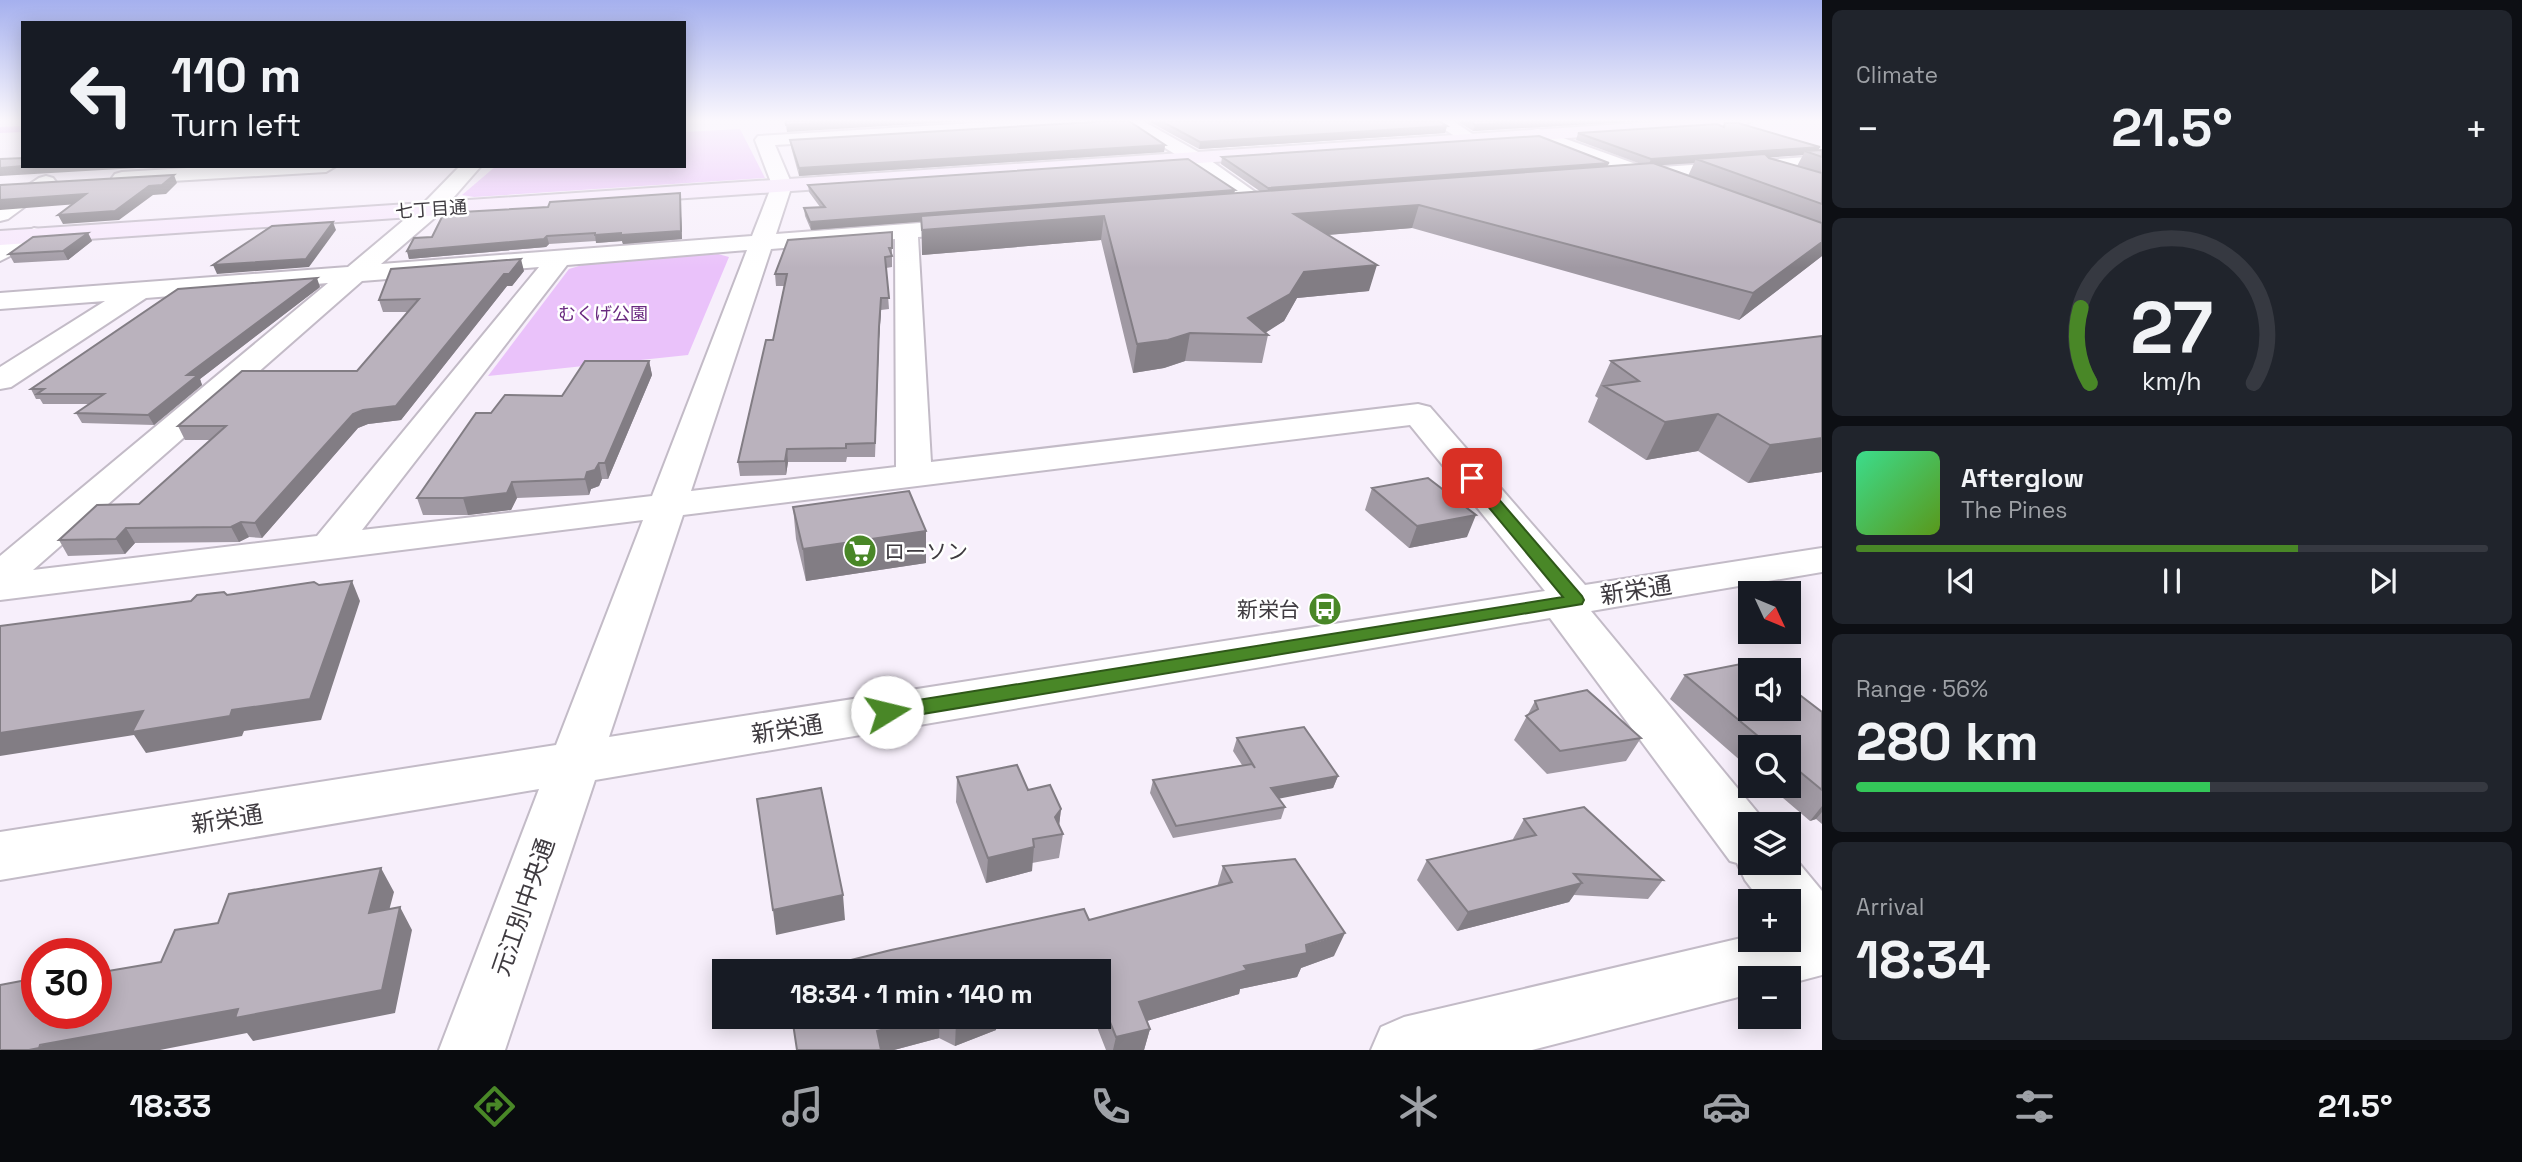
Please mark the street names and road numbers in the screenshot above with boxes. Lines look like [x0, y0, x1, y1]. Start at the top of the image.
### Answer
street label: 七丁目通 [394, 195, 468, 223]
street label: 新栄通 [1598, 569, 1674, 611]
street label: 新栄通 [749, 708, 825, 750]
street label: 新栄通 [189, 798, 265, 840]
street label: 元江別中央通 [485, 834, 561, 980]

